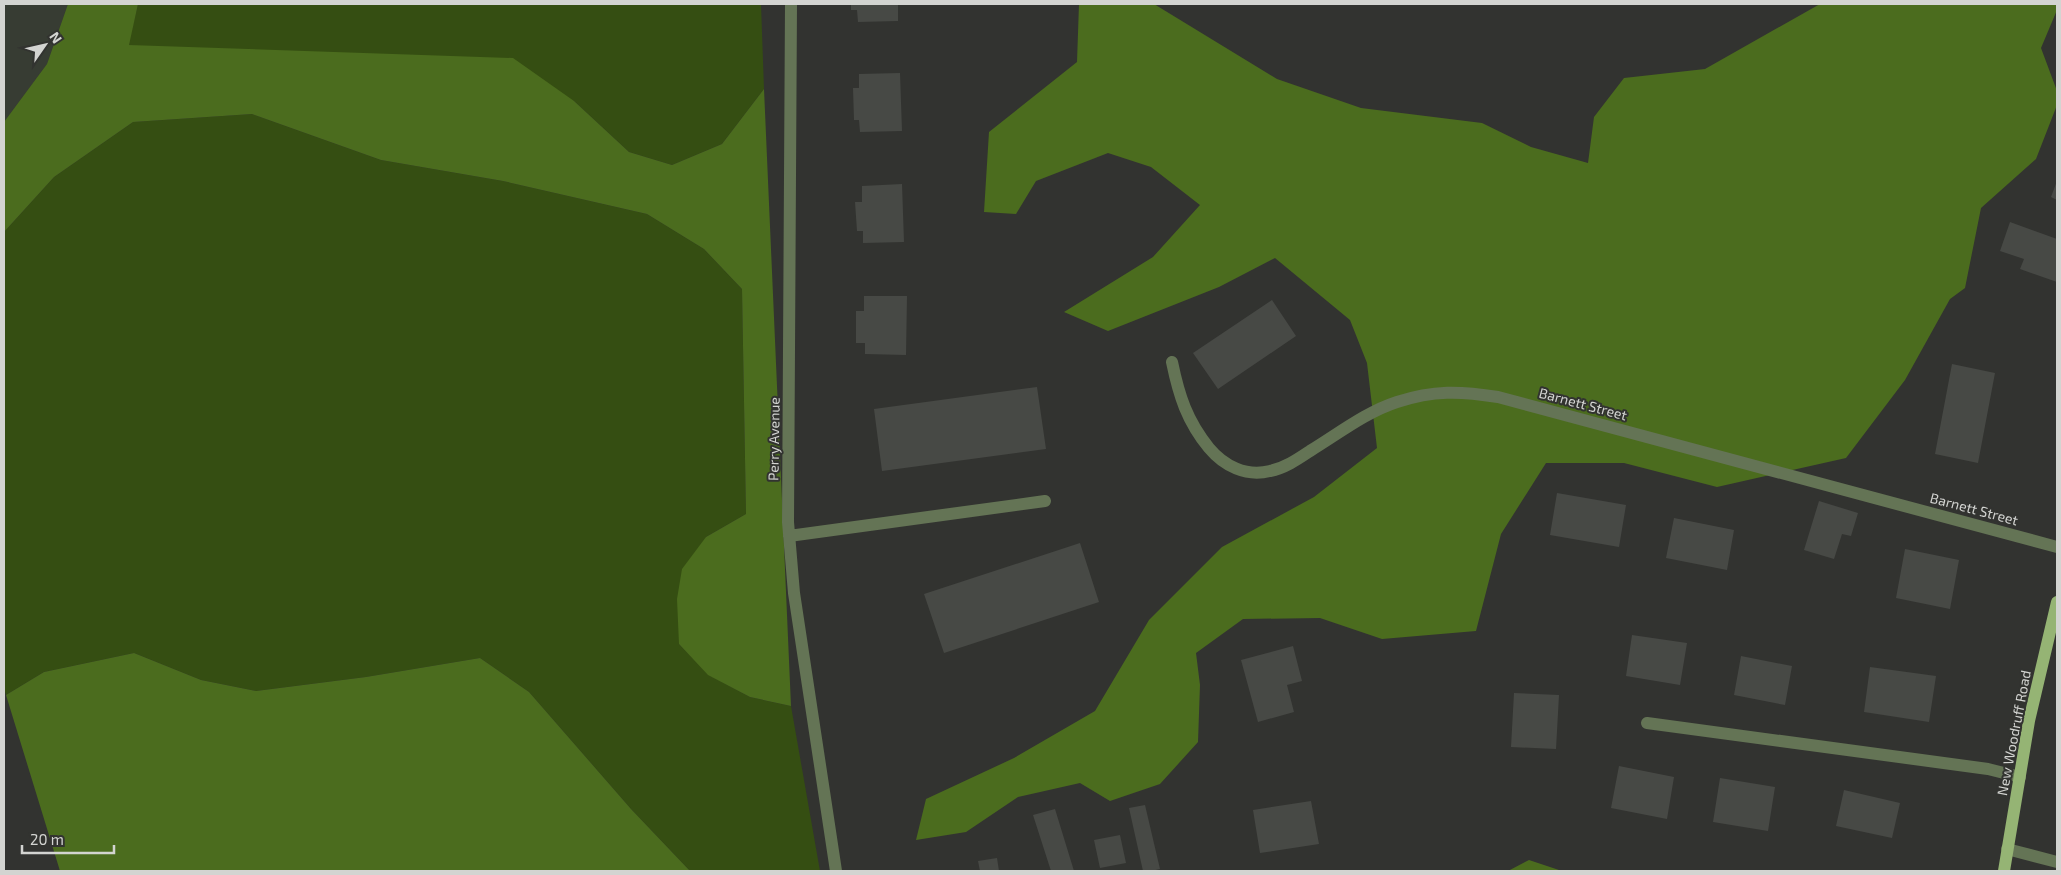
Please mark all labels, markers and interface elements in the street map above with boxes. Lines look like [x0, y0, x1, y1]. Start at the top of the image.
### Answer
north arrow [20, 20, 70, 70]
text: N [46, 29, 66, 46]
street label: Barnett Street [1537, 384, 1629, 423]
street label: Perry Avenue [764, 397, 783, 481]
street label: Barnett Street [1928, 489, 2020, 528]
street label: New Woodruff Road [1993, 669, 2034, 797]
scale bar [22, 822, 115, 854]
text: 20 m [30, 830, 64, 848]

